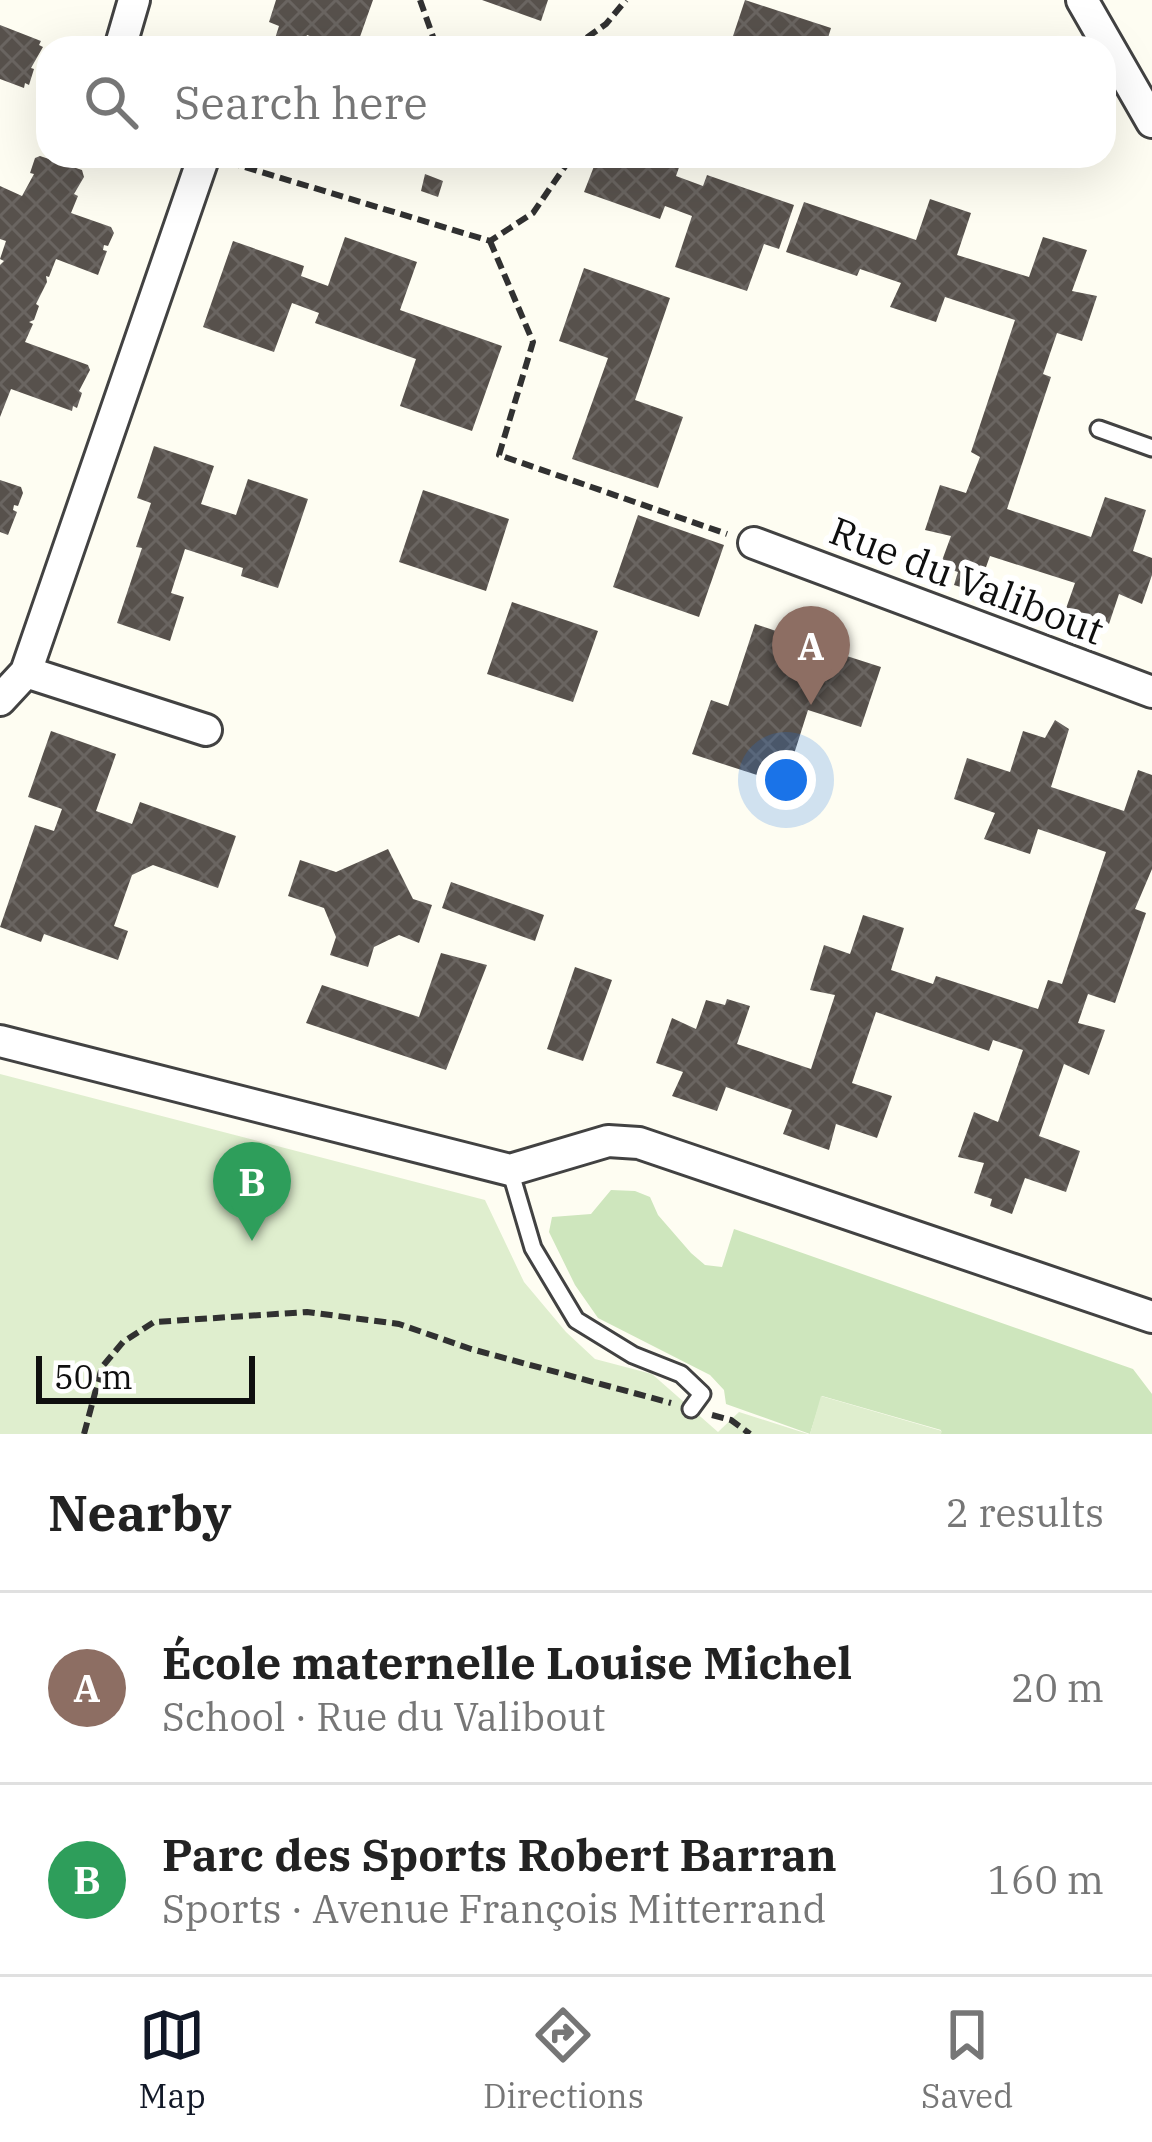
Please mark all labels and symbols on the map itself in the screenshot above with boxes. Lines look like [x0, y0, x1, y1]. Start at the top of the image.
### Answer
street label: Rue du Valibout [823, 504, 1111, 656]
pin: A [772, 606, 850, 705]
your location [756, 750, 816, 810]
pin: B [213, 1142, 291, 1241]
scale bar [36, 1350, 255, 1403]

